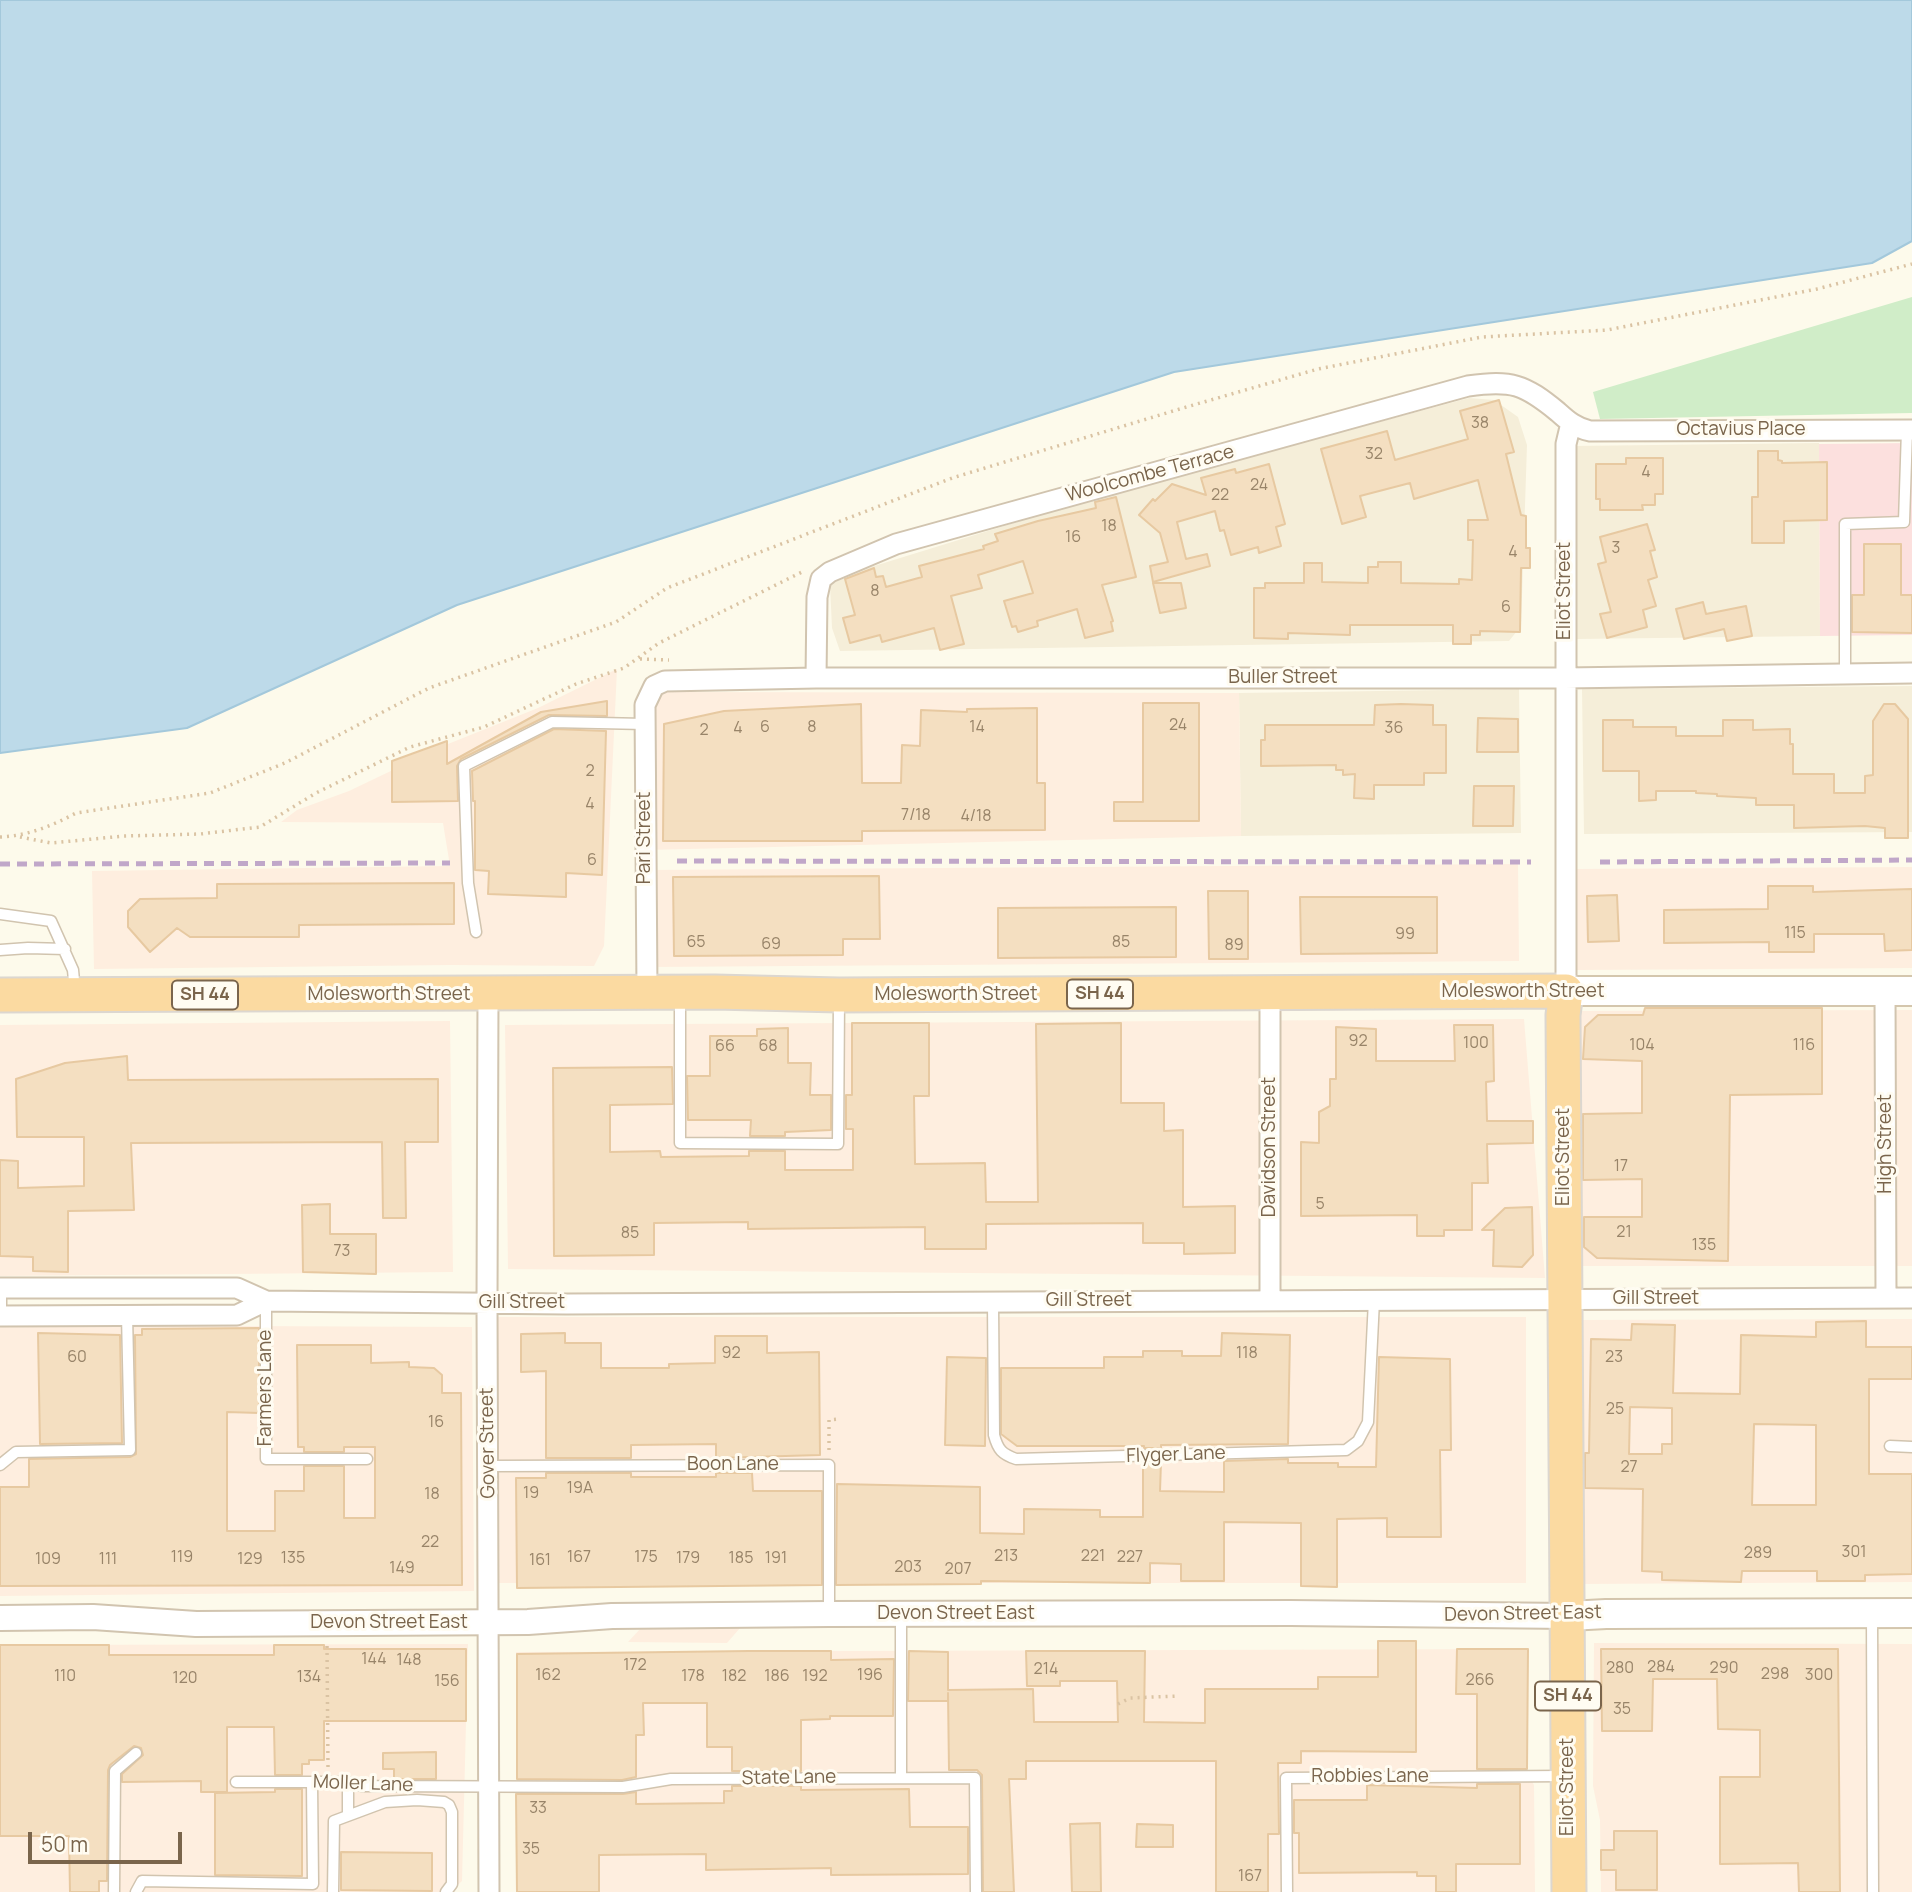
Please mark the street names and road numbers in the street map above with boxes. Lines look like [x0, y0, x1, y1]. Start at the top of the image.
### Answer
street label: Octavius Place [1676, 419, 1806, 441]
street label: Woolcombe Terrace [1063, 441, 1237, 507]
street label: Eliot Street [1554, 542, 1576, 640]
street label: Buller Street [1228, 667, 1338, 689]
street label: Pari Street [634, 792, 656, 884]
road number: SH 44 [1067, 979, 1133, 1009]
road number: SH 44 [172, 980, 238, 1010]
street label: Molesworth Street [1441, 981, 1605, 1003]
street label: Molesworth Street [307, 984, 471, 1006]
street label: Molesworth Street [874, 984, 1038, 1006]
street label: Davidson Street [1259, 1077, 1281, 1217]
street label: High Street [1875, 1094, 1897, 1194]
street label: Eliot Street [1553, 1108, 1575, 1206]
street label: Gill Street [1613, 1288, 1699, 1310]
street label: Gill Street [1046, 1290, 1132, 1312]
street label: Gill Street [479, 1292, 565, 1314]
street label: Farmers Lane [255, 1330, 277, 1446]
street label: Gover Street [476, 1387, 500, 1499]
street label: Flyger Lane [1126, 1442, 1226, 1468]
street label: Boon Lane [687, 1454, 779, 1476]
street label: Devon Street East [1444, 1601, 1602, 1627]
street label: Devon Street East [877, 1603, 1035, 1625]
street label: Devon Street East [310, 1612, 468, 1634]
road number: SH 44 [1535, 1681, 1601, 1710]
street label: Eliot Street [1557, 1738, 1579, 1836]
street label: State Lane [742, 1766, 836, 1790]
street label: Robbies Lane [1311, 1766, 1429, 1788]
street label: Moller Lane [312, 1771, 414, 1797]

